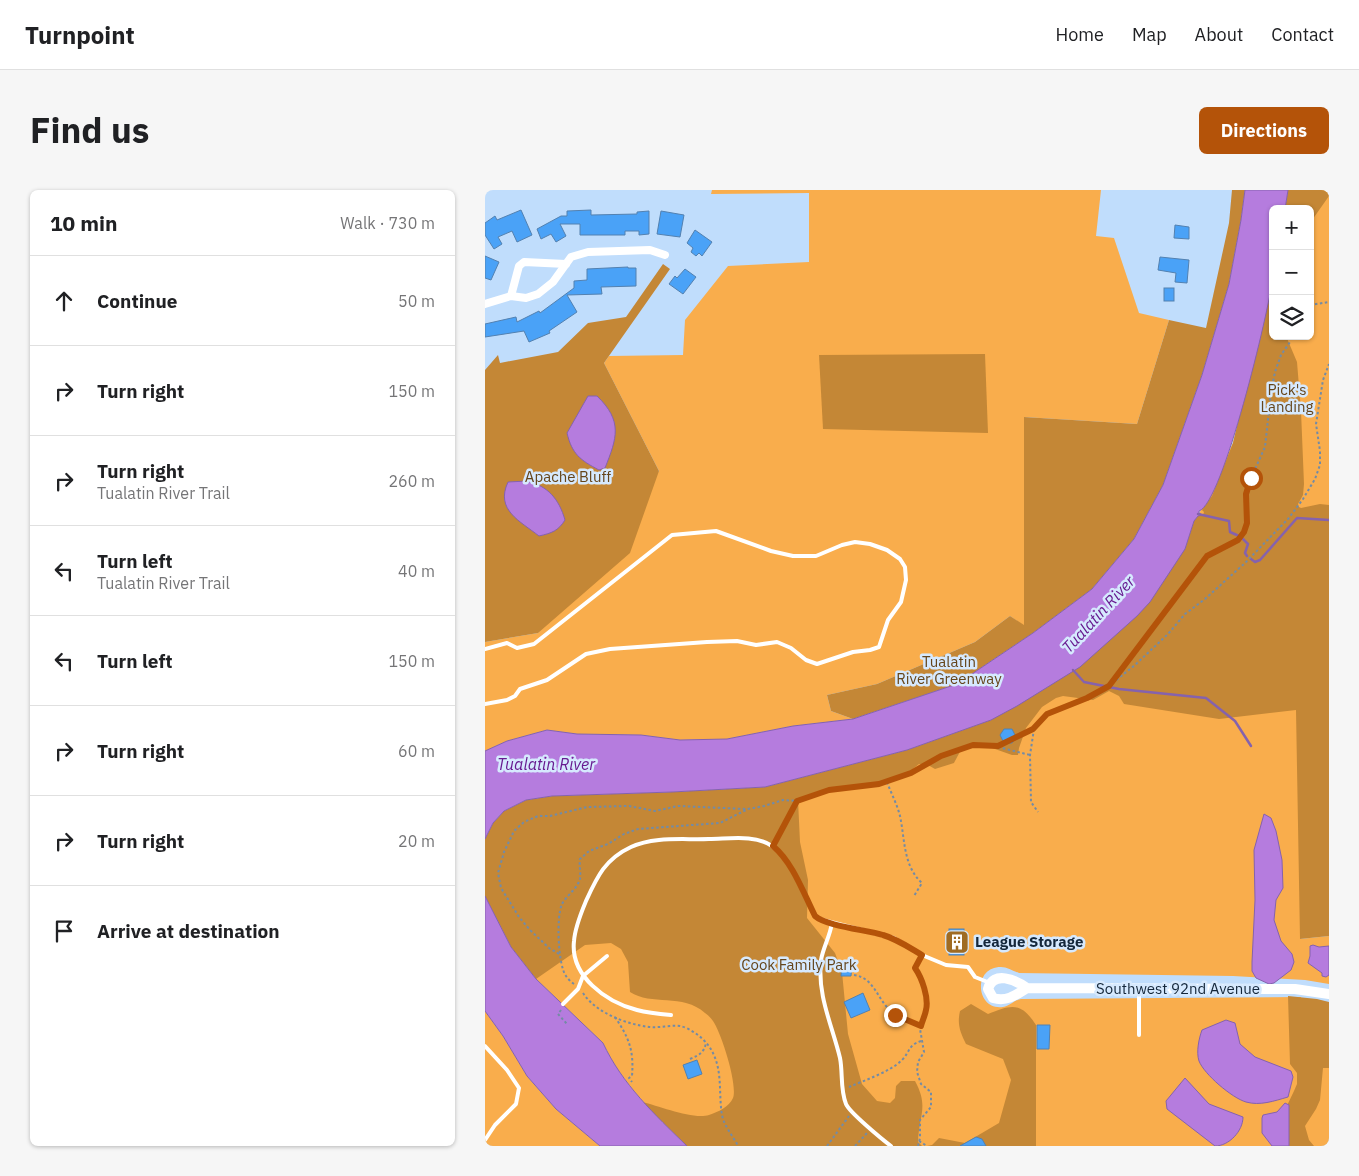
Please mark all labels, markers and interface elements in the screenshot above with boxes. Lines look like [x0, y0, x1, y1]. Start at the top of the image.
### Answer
text: Turnpoint [25, 19, 135, 51]
text: Home [1056, 23, 1104, 46]
text: Map [1132, 23, 1167, 46]
text: About [1195, 23, 1243, 46]
text: Contact [1271, 23, 1334, 46]
text: Find us [30, 107, 149, 153]
button: Directions [1199, 107, 1329, 154]
map controls [1269, 205, 1314, 340]
button: + [1269, 205, 1314, 250]
text: 10 min [50, 209, 117, 237]
text: Walk · 730 m [340, 213, 435, 233]
button: − [1269, 250, 1314, 295]
icon: ahead [50, 287, 78, 315]
text: Continue [97, 289, 177, 313]
text: 50 m [398, 291, 435, 311]
button: layers [1269, 295, 1314, 340]
icon: right [50, 377, 78, 405]
text: Turn right [97, 379, 184, 403]
park label: Pick's Landing [1261, 380, 1314, 416]
text: 150 m [388, 381, 435, 401]
text: Turn right [97, 459, 184, 483]
icon: right [50, 467, 78, 495]
park label: Apache Bluff [525, 467, 611, 486]
route start [1240, 467, 1263, 490]
text: 260 m [388, 471, 435, 491]
text: Tualatin River Trail [97, 483, 230, 503]
text: Turn left [97, 549, 173, 573]
icon: left [50, 557, 78, 585]
text: 40 m [398, 561, 435, 581]
water label: Tualatin River [1057, 570, 1140, 657]
text: Tualatin River Trail [97, 573, 230, 593]
icon: left [50, 647, 78, 675]
text: Turn left [97, 649, 173, 673]
text: 150 m [388, 651, 435, 671]
park label: Tualatin River Greenway [896, 652, 1002, 688]
icon: right [50, 737, 78, 765]
text: Turn right [97, 739, 184, 763]
text: 60 m [398, 741, 435, 761]
water label: Tualatin River [497, 754, 596, 774]
icon: right [50, 827, 78, 855]
text: Turn right [97, 829, 184, 853]
text: 20 m [398, 831, 435, 851]
icon: arrive [50, 917, 78, 945]
text: Arrive at destination [97, 919, 280, 943]
building icon: League Storage [944, 929, 970, 955]
place label: League Storage [975, 932, 1083, 951]
park label: Cook Family Park [741, 955, 857, 974]
street label: Southwest 92nd Avenue [1096, 979, 1260, 998]
route end [884, 1004, 907, 1027]

